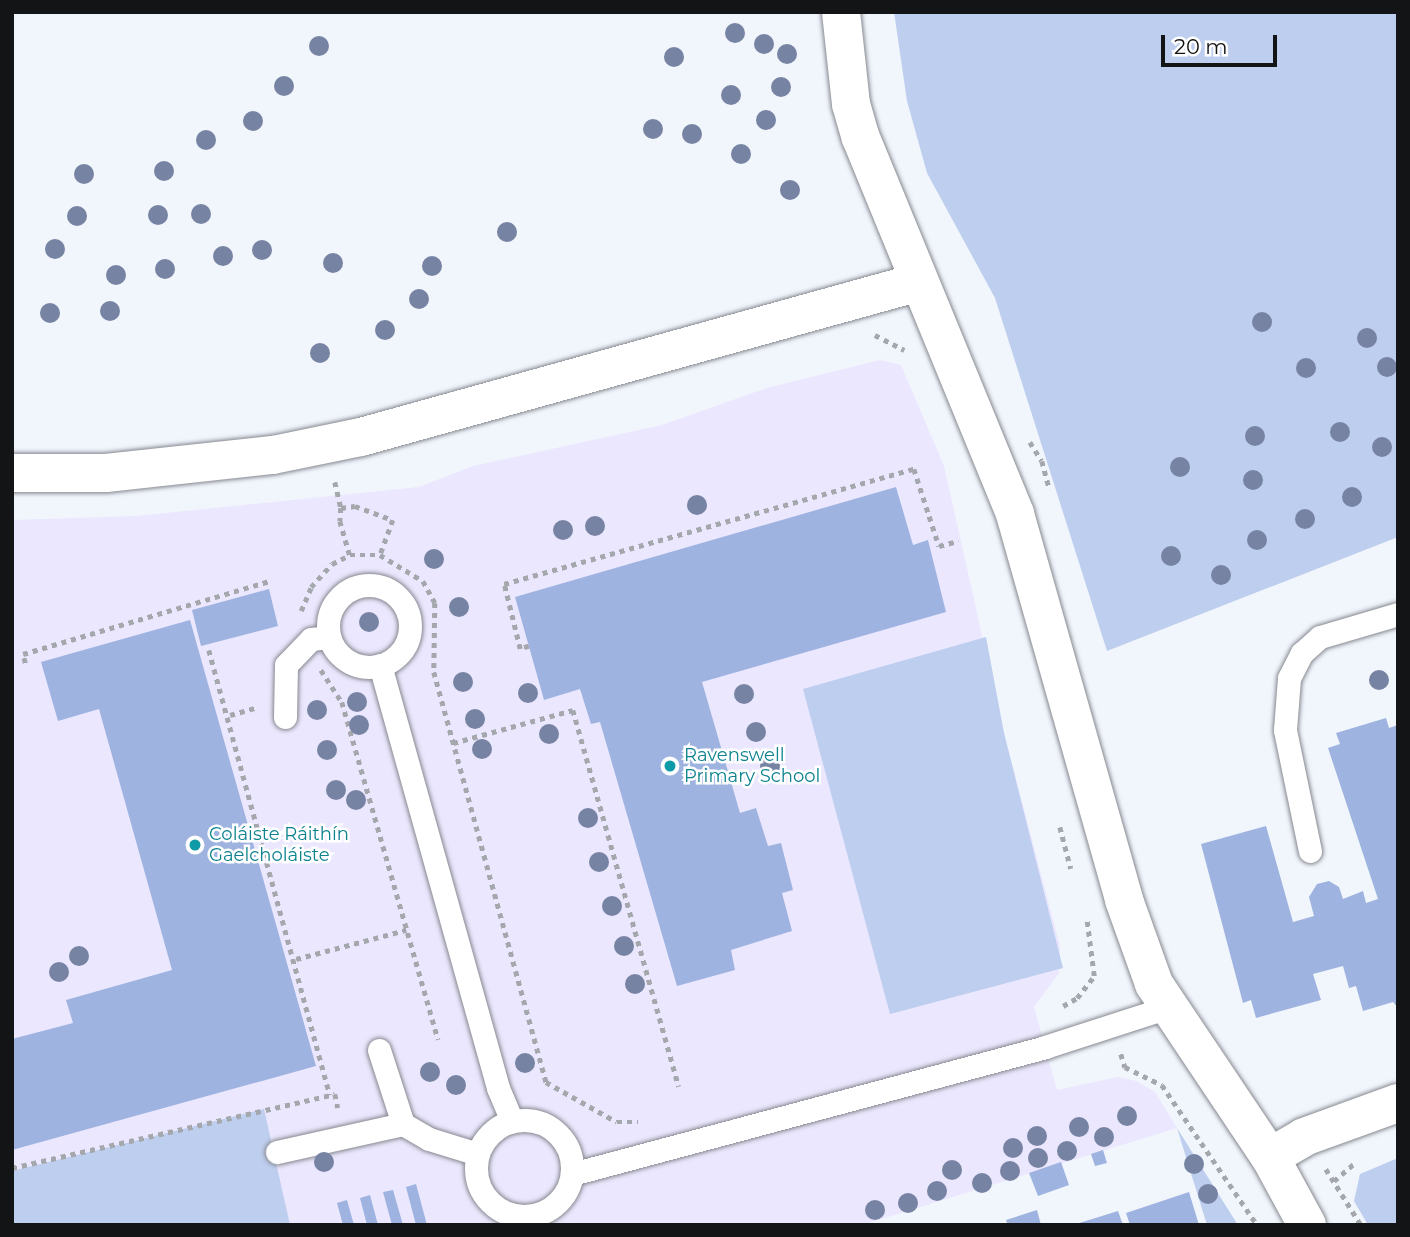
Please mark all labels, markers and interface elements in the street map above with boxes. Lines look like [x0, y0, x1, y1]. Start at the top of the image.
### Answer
scale bar [1165, 21, 1280, 65]
text: 20 m [1174, 34, 1228, 59]
place label: Ravenswell Primary School [684, 745, 820, 788]
marker: Ravenswell Primary School [662, 758, 678, 774]
place label: Coláiste Ráithín Gaelcholáiste [209, 824, 349, 866]
marker: Coláiste Ráithín Gaelcholáiste [187, 837, 203, 853]

